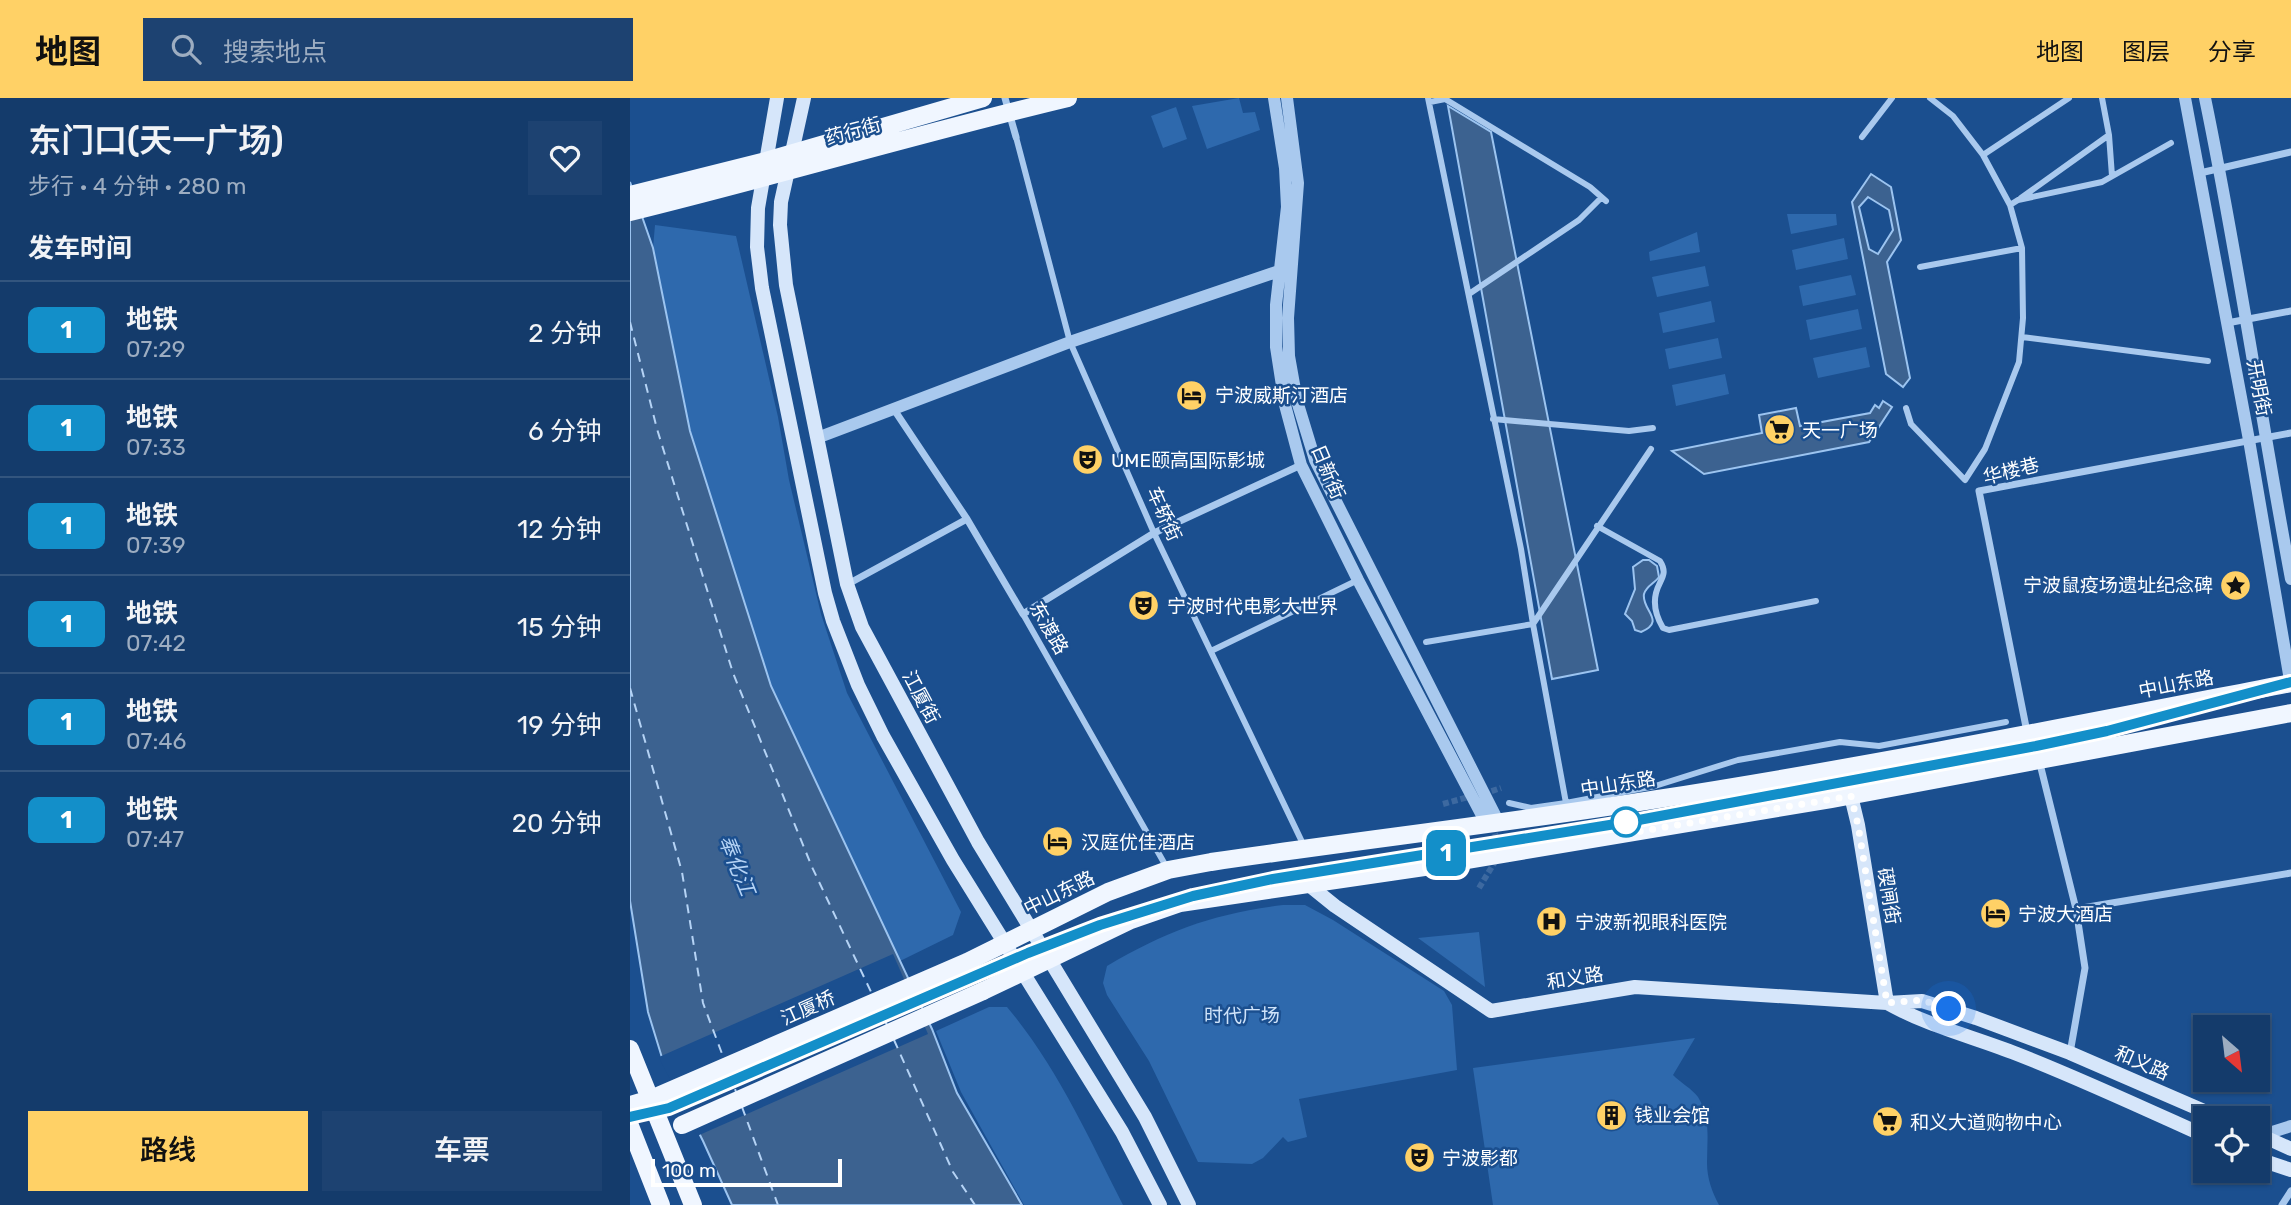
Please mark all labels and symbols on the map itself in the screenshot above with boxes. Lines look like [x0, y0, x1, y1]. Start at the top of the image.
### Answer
street label: 药行街 [822, 113, 884, 149]
street label: 开明街 [2242, 358, 2276, 418]
hotel icon: 宁波威斯汀酒店 [1175, 378, 1209, 412]
place label: 宁波威斯汀酒店 [1215, 384, 1348, 407]
supermarket icon: 天一广场 [1762, 413, 1796, 447]
place label: 天一广场 [1802, 419, 1878, 442]
street label: 日新街 [1306, 441, 1350, 503]
theatre icon: UME颐高国际影城 [1071, 443, 1105, 477]
place label: UME颐高国际影城 [1111, 449, 1265, 472]
street label: 华楼巷 [1981, 453, 2041, 489]
street label: 车轿街 [1142, 483, 1186, 545]
place icon: 宁波鼠疫场遗址纪念碑 [2219, 568, 2253, 602]
place label: 宁波鼠疫场遗址纪念碑 [2023, 574, 2213, 597]
theatre icon: 宁波时代电影大世界 [1127, 589, 1161, 623]
place label: 宁波时代电影大世界 [1167, 595, 1338, 618]
street label: 东渡路 [1025, 598, 1073, 658]
street label: 中山东路 [2136, 665, 2216, 703]
street label: 江厦街 [897, 666, 945, 728]
street label: 中山东路 [1579, 767, 1657, 801]
unlabelled marker [1611, 807, 1641, 837]
hotel icon: 汉庭优佳酒店 [1041, 825, 1075, 859]
line badge: 1 [1423, 830, 1469, 876]
water label: 奉化江 [714, 831, 761, 901]
place label: 汉庭优佳酒店 [1081, 831, 1195, 854]
street label: 中山东路 [1020, 866, 1098, 920]
street label: 碶闸街 [1873, 866, 1905, 926]
hotel icon: 宁波大酒店 [1978, 897, 2012, 931]
place label: 宁波大酒店 [2018, 903, 2113, 926]
hospital icon: 宁波新视眼科医院 [1535, 905, 1569, 939]
place label: 宁波新视眼科医院 [1575, 911, 1727, 934]
street label: 和义路 [1545, 962, 1605, 994]
street label: 江厦桥 [777, 986, 839, 1030]
your location [1931, 991, 1966, 1026]
park label: 时代广场 [1204, 1004, 1280, 1027]
north arrow [2193, 1015, 2270, 1092]
street label: 和义路 [2111, 1041, 2173, 1085]
building icon: 钱业会馆 [1594, 1098, 1628, 1132]
place label: 钱业会馆 [1634, 1104, 1710, 1127]
supermarket icon: 和义大道购物中心 [1870, 1105, 1904, 1139]
place label: 和义大道购物中心 [1910, 1111, 2062, 1134]
theatre icon: 宁波影都 [1402, 1141, 1436, 1175]
place label: 宁波影都 [1442, 1147, 1518, 1170]
scale bar [651, 1156, 842, 1188]

